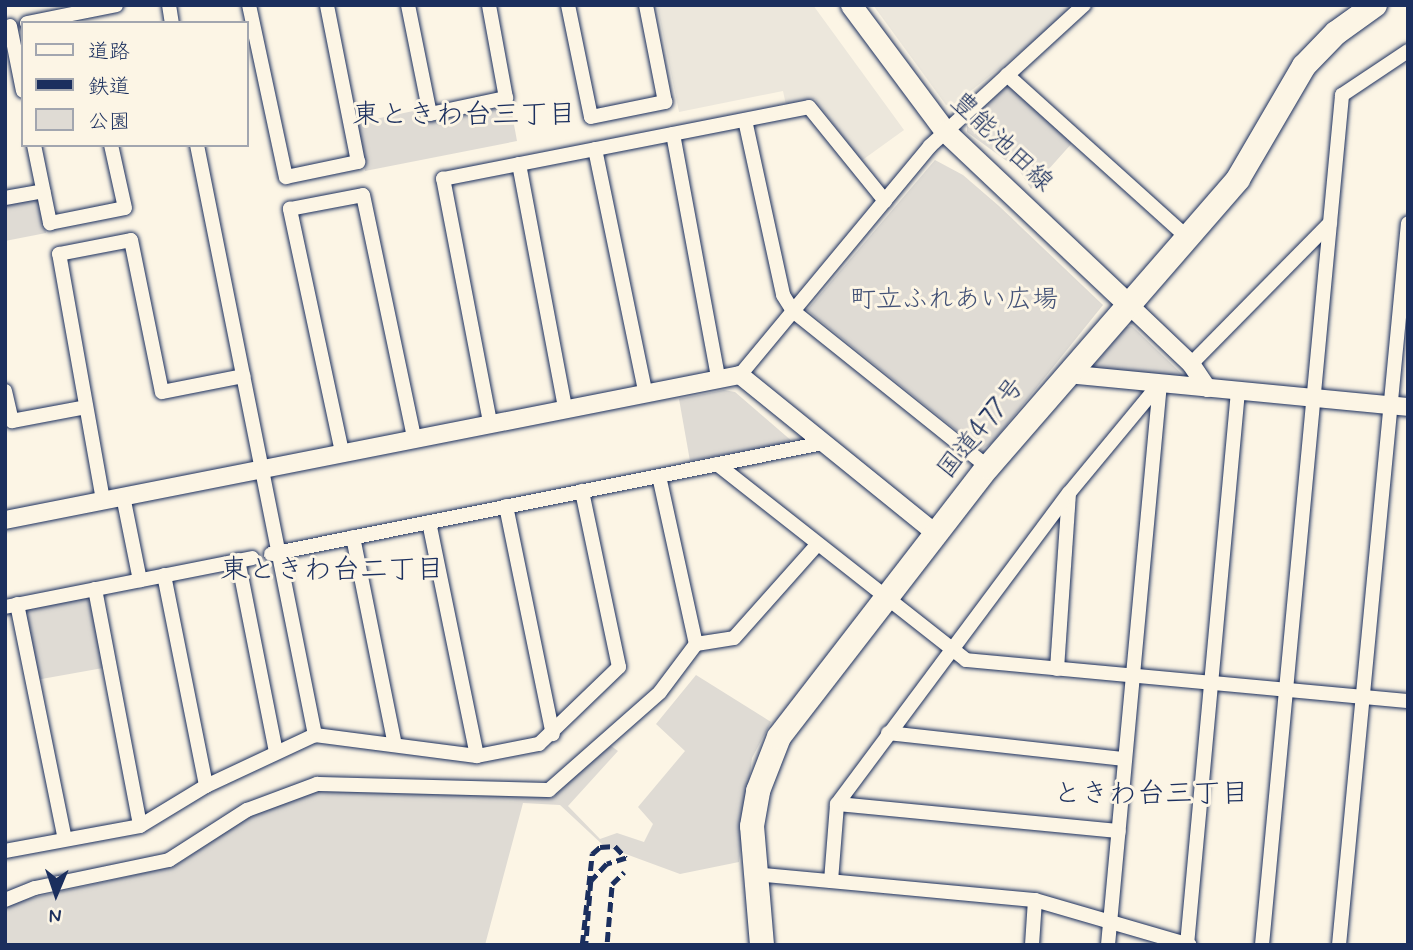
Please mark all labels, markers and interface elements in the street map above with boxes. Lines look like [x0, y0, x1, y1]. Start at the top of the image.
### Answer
legend [21, 21, 248, 147]
text: 道路 [88, 38, 130, 66]
text: 鉄道 [88, 73, 130, 101]
street label: 豊能池田線 [943, 87, 1059, 199]
district label: 東ときわ台三丁目 [352, 99, 576, 133]
text: 公園 [88, 108, 130, 136]
park label: 町立ふれあい広場 [850, 285, 1058, 317]
street label: 国道477号 [932, 372, 1032, 486]
district label: 東ときわ台二丁目 [220, 554, 444, 588]
district label: ときわ台三丁目 [1053, 778, 1249, 812]
north arrow [21, 859, 91, 929]
text: N [48, 903, 62, 928]

